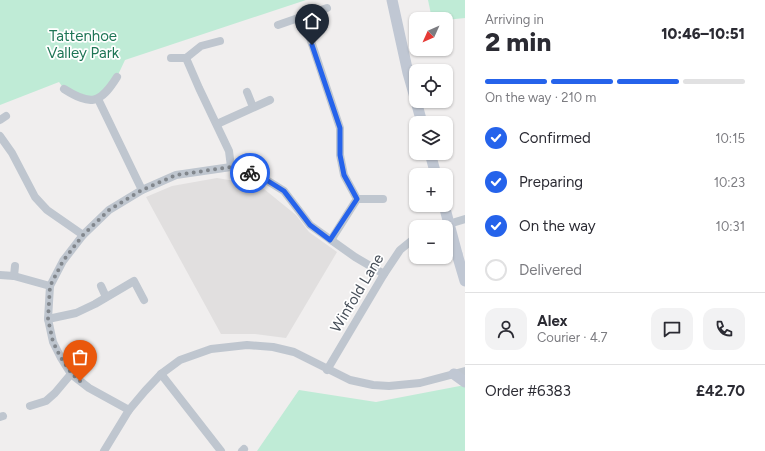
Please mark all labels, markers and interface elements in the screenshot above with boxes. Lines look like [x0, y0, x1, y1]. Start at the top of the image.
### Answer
pin [295, 4, 329, 45]
icon: home [301, 10, 323, 32]
north arrow [409, 12, 453, 56]
map controls [409, 12, 453, 264]
text: Arriving in [485, 12, 544, 27]
text: 10:46–10:51 [661, 25, 745, 43]
text: 2 min [485, 26, 551, 58]
park label: Tattenhoe Valley Park [47, 27, 120, 62]
button: locate [409, 64, 453, 108]
text: On the way · 210 m [485, 90, 596, 105]
button: layers [409, 116, 453, 160]
icon: check [485, 127, 507, 149]
text: Confirmed [519, 129, 591, 147]
text: 10:15 [715, 131, 745, 146]
courier [230, 153, 270, 193]
icon: bike [239, 162, 261, 184]
button: + [409, 168, 453, 212]
icon: check [485, 171, 507, 193]
text: Preparing [519, 173, 583, 191]
text: 10:23 [714, 175, 745, 190]
icon: check [485, 215, 507, 237]
text: On the way [519, 217, 596, 235]
text: 10:31 [716, 219, 745, 234]
button: − [409, 220, 453, 264]
street label: Winfold Lane [327, 251, 387, 335]
text: Delivered [519, 261, 582, 279]
button: person [485, 308, 527, 350]
button: chat [651, 308, 693, 350]
button: phone [703, 308, 745, 350]
text: Alex [537, 312, 567, 330]
text: Courier · 4.7 [537, 330, 608, 345]
pin [63, 340, 97, 381]
icon: bag [69, 346, 91, 368]
text: Order #6383 [485, 382, 571, 400]
text: £42.70 [696, 382, 745, 400]

